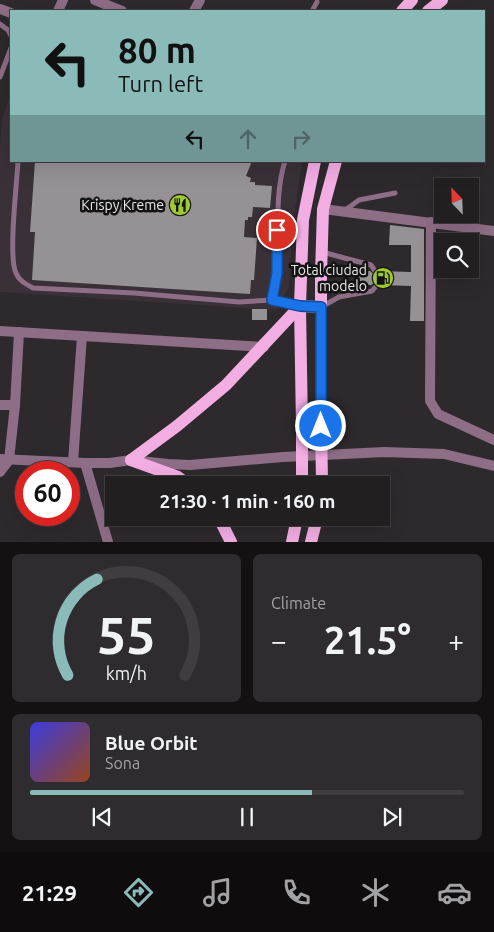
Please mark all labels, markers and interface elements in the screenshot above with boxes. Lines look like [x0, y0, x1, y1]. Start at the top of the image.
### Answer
icon: left [35, 30, 100, 95]
text: 80 m [118, 30, 196, 70]
text: Turn left [118, 71, 203, 96]
icon: left [181, 125, 209, 153]
icon: ahead [234, 125, 262, 153]
icon: right [287, 125, 315, 153]
north arrow [434, 178, 479, 222]
map controls [434, 178, 479, 278]
restaurant icon: Krispy Kreme [168, 193, 192, 217]
place label: Krispy Kreme [81, 197, 164, 213]
pin [256, 209, 298, 251]
icon: arrive [263, 216, 291, 244]
button: search [434, 233, 479, 278]
place label: Total ciudad modelo [291, 262, 367, 294]
fuel station icon: Total ciudad modelo [371, 266, 395, 290]
position arrow [294, 399, 346, 451]
speed limit sign: 60 [15, 461, 80, 526]
text: 21:30 · 1 min · 160 m [160, 490, 335, 512]
text: Climate [271, 594, 326, 612]
text: 55 [97, 606, 156, 664]
text: 21.5° [324, 619, 411, 661]
text: − [271, 625, 287, 656]
text: + [448, 625, 464, 656]
text: km/h [106, 663, 147, 683]
text: Blue Orbit [105, 732, 198, 754]
text: Sona [105, 754, 140, 772]
icon: previous [88, 803, 116, 831]
icon: pause [233, 803, 261, 831]
icon: next [378, 803, 406, 831]
icon: directions [121, 875, 156, 910]
icon: music [200, 875, 235, 910]
icon: phone [279, 875, 314, 910]
icon: climate [358, 875, 393, 910]
icon: car [437, 875, 472, 910]
text: 21:29 [22, 880, 77, 905]

